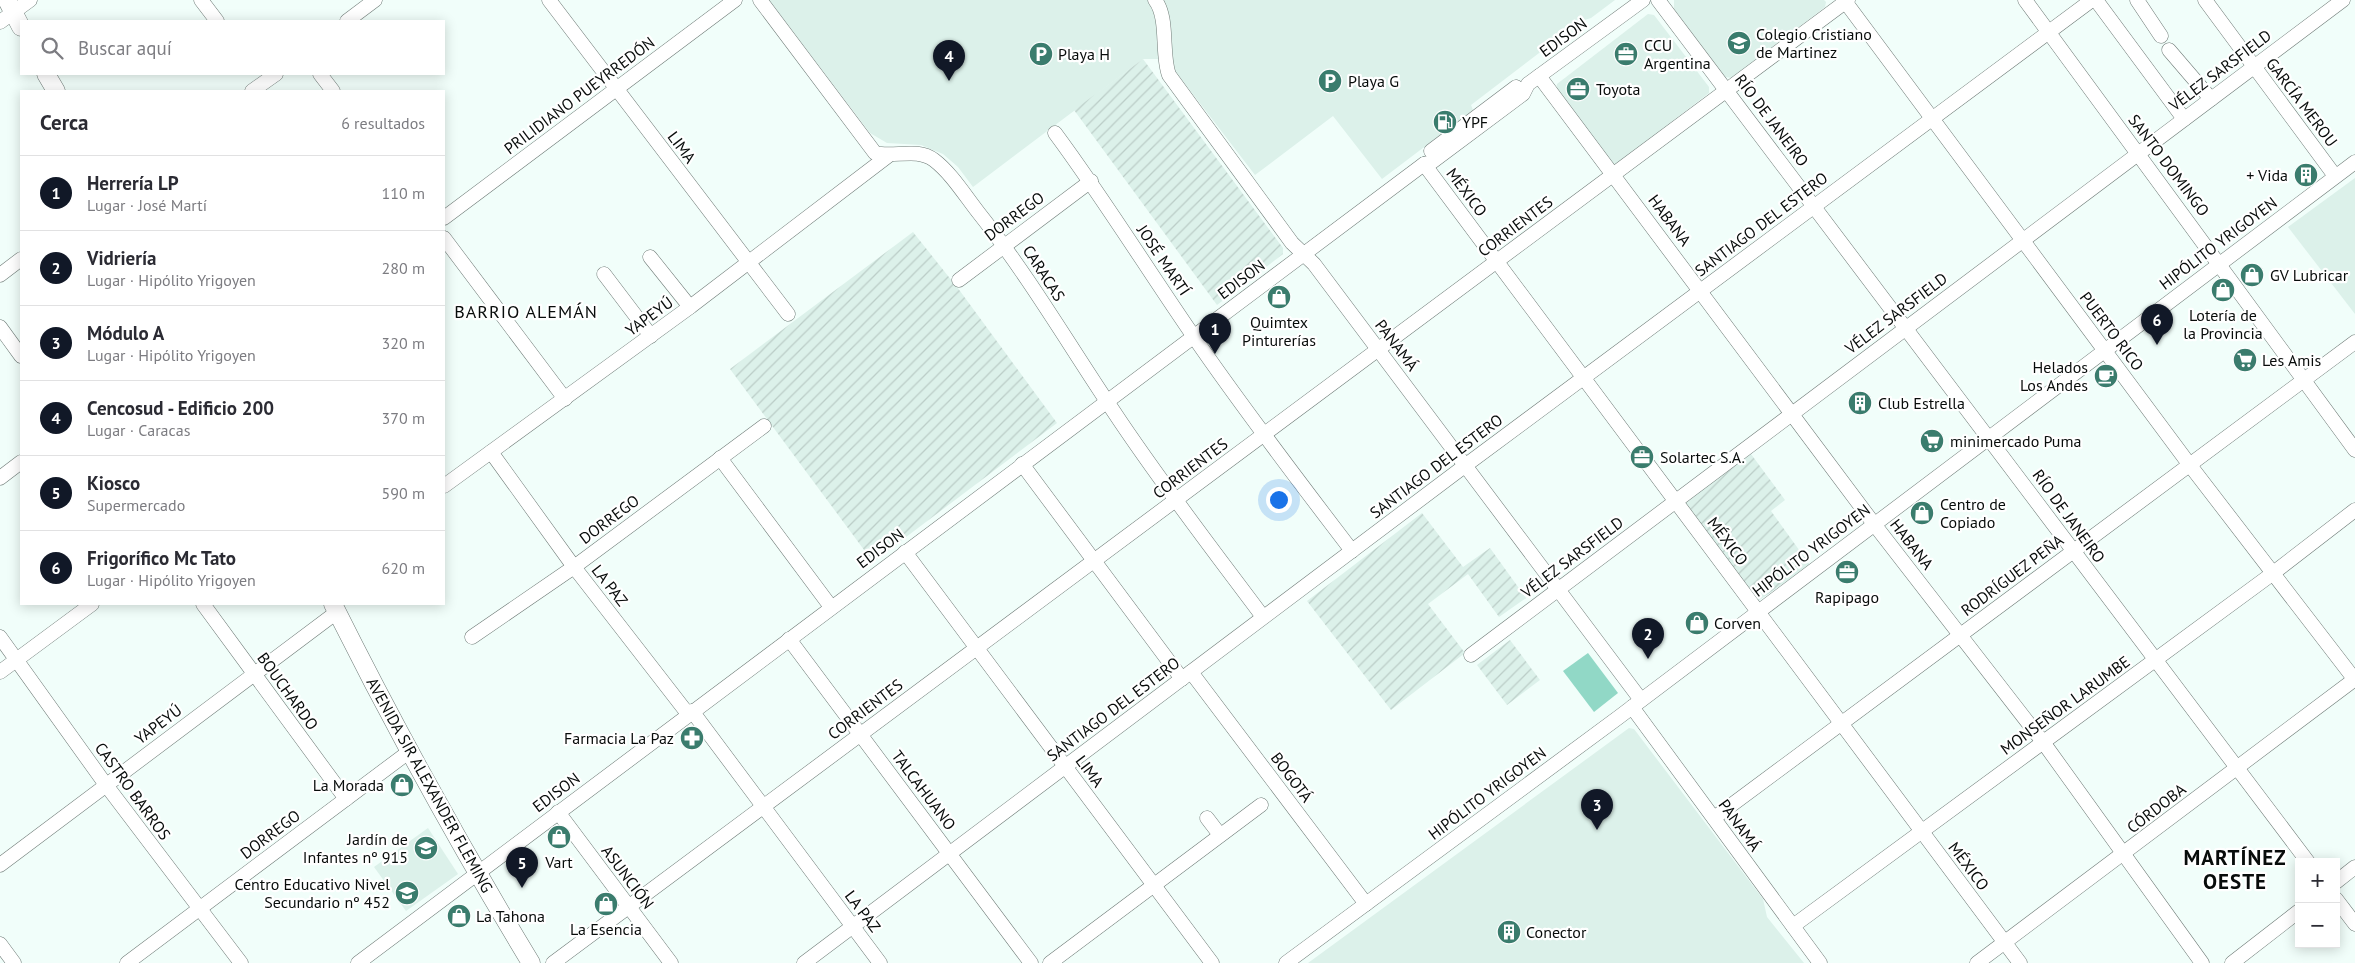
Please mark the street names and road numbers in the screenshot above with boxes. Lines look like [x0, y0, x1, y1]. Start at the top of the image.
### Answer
street label: EDISON [1535, 13, 1591, 61]
street label: VÉLEZ SARSFIELD [2164, 25, 2275, 116]
street label: PRILIDIANO PUEYRREDÓN [500, 32, 658, 158]
street label: GARCÍA MEROU [2262, 54, 2342, 150]
street label: RÍO DE JANEIRO [1731, 70, 1813, 170]
street label: SANTO DOMINGO [2124, 110, 2214, 220]
street label: LIMA [663, 127, 701, 167]
street label: MÉXICO [1442, 164, 1492, 220]
street label: SANTIAGO DEL ESTERO [1691, 167, 1831, 281]
street label: DORREGO [980, 187, 1048, 245]
street label: HABANA [1644, 190, 1696, 250]
street label: CORRIENTES [1474, 191, 1556, 261]
street label: HIPÓLITO YRIGOYEN [2155, 192, 2281, 294]
street label: JOSÉ MARTÍ [1132, 220, 1195, 299]
street label: CARACAS [1019, 241, 1069, 305]
street label: EDISON [1213, 255, 1269, 303]
street label: VÉLEZ SARSFIELD [1840, 268, 1951, 359]
street label: PUERTO RICO [2076, 288, 2148, 374]
street label: YAPEYÚ [621, 292, 677, 340]
street label: PANAMÁ [1371, 315, 1423, 375]
street label: SANTIAGO DEL ESTERO [1366, 409, 1506, 523]
street label: CORRIENTES [1149, 433, 1231, 503]
street label: RÍO DE JANEIRO [2028, 465, 2110, 567]
street label: DORREGO [575, 490, 643, 548]
street label: HIPÓLITO YRIGOYEN [1748, 499, 1874, 601]
street label: VÉLEZ SARSFIELD [1516, 512, 1627, 603]
street label: MÉXICO [1703, 513, 1753, 569]
street label: HABANA [1886, 515, 1938, 574]
street label: EDISON [852, 524, 908, 572]
street label: RODRÍGUEZ PEÑA [1957, 530, 2068, 620]
street label: LA PAZ [588, 560, 633, 610]
street label: BOUCHARDO [253, 648, 323, 734]
street label: MONSEÑOR LARUMBE [1996, 651, 2134, 759]
street label: SANTIAGO DEL ESTERO [1043, 652, 1183, 766]
street label: AVENIDA SIR ALEXANDER FLEMING [362, 674, 498, 896]
street label: CORRIENTES [824, 674, 906, 744]
street label: YAPEYÚ [130, 700, 186, 748]
street label: CASTRO BARROS [91, 738, 175, 844]
street label: HIPÓLITO YRIGOYEN [1424, 742, 1550, 844]
street label: TALCAHUANO [888, 746, 961, 834]
street label: BOGOTÁ [1267, 748, 1318, 806]
street label: LIMA [1071, 751, 1109, 791]
street label: EDISON [528, 768, 584, 816]
street label: CÓRDOBA [2123, 778, 2190, 837]
street label: PANAMÁ [1714, 795, 1766, 855]
street label: DORREGO [236, 805, 304, 863]
street label: MÉXICO [1944, 838, 1994, 894]
street label: ASUNCIÓN [598, 841, 658, 913]
street label: LA PAZ [841, 886, 885, 936]

